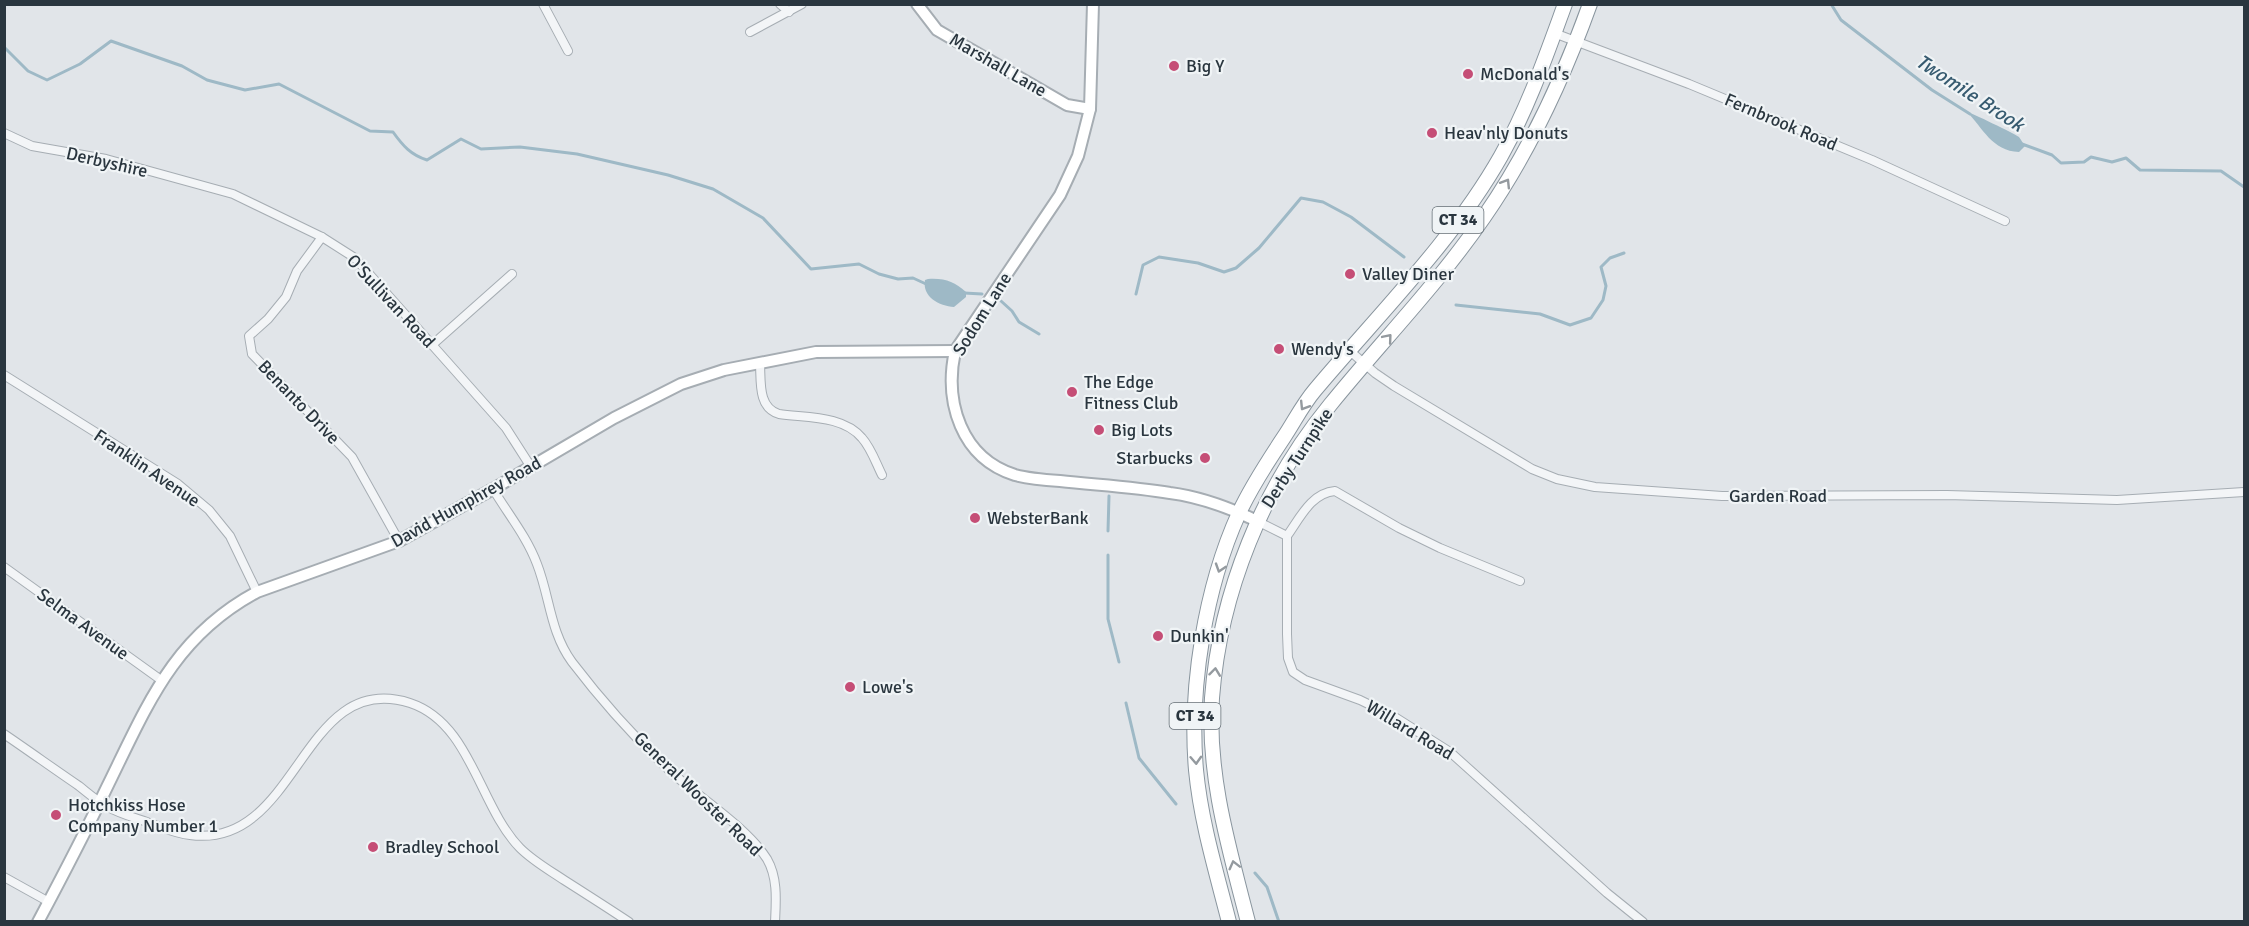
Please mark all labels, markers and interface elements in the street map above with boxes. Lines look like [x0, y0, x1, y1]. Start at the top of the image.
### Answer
street label: Marshall Lane [945, 28, 1051, 102]
water label: Twomile Brook [1911, 49, 2031, 138]
place label: Big Y [1186, 55, 1224, 77]
marker: Big Y [1167, 59, 1181, 73]
place label: McDonald's [1480, 63, 1569, 85]
marker: McDonald's [1461, 67, 1475, 81]
street label: Fernbrook Road [1721, 88, 1841, 156]
place label: Heav'nly Donuts [1444, 122, 1568, 144]
marker: Heav'nly Donuts [1425, 126, 1439, 140]
street label: Derbyshire [64, 142, 150, 182]
one-way arrow [1498, 178, 1509, 189]
road number: CT 34 [1432, 207, 1484, 233]
street label: O'Sullivan Road [342, 250, 440, 352]
place label: Valley Diner [1362, 263, 1454, 285]
marker: Valley Diner [1343, 267, 1357, 281]
street label: Sodom Lane [948, 268, 1016, 360]
one-way arrow [1381, 334, 1392, 345]
place label: Wendy's [1291, 338, 1354, 360]
marker: Wendy's [1272, 342, 1286, 356]
street label: Benanto Drive [253, 355, 345, 449]
place label: The Edge Fitness Club [1084, 371, 1178, 414]
marker: The Edge Fitness Club [1065, 385, 1079, 399]
one-way arrow [1299, 400, 1311, 410]
street label: Derby Turnpike [1256, 404, 1338, 512]
place label: Big Lots [1111, 419, 1173, 441]
marker: Big Lots [1092, 423, 1106, 437]
street label: Franklin Avenue [90, 424, 204, 512]
place label: Starbucks [1116, 447, 1193, 469]
marker: Starbucks [1198, 451, 1212, 465]
street label: David Humphrey Road [387, 452, 545, 552]
street label: Garden Road [1729, 485, 1827, 507]
place label: WebsterBank [987, 507, 1089, 529]
marker: WebsterBank [968, 511, 982, 525]
one-way arrow [1215, 562, 1227, 573]
street label: Selma Avenue [33, 583, 133, 665]
place label: Dunkin' [1170, 625, 1229, 647]
marker: Dunkin' [1151, 629, 1165, 643]
one-way arrow [1208, 668, 1221, 677]
place label: Lowe's [862, 676, 914, 698]
marker: Lowe's [843, 680, 857, 694]
street label: Willard Road [1362, 695, 1458, 765]
road number: CT 34 [1170, 703, 1220, 729]
street label: General Wooster Road [629, 727, 767, 861]
one-way arrow [1189, 756, 1202, 765]
place label: Hotchkiss Hose Company Number 1 [68, 794, 218, 837]
marker: Hotchkiss Hose Company Number 1 [49, 808, 63, 822]
place label: Bradley School [385, 836, 499, 858]
marker: Bradley School [366, 840, 380, 854]
one-way arrow [1228, 860, 1241, 870]

